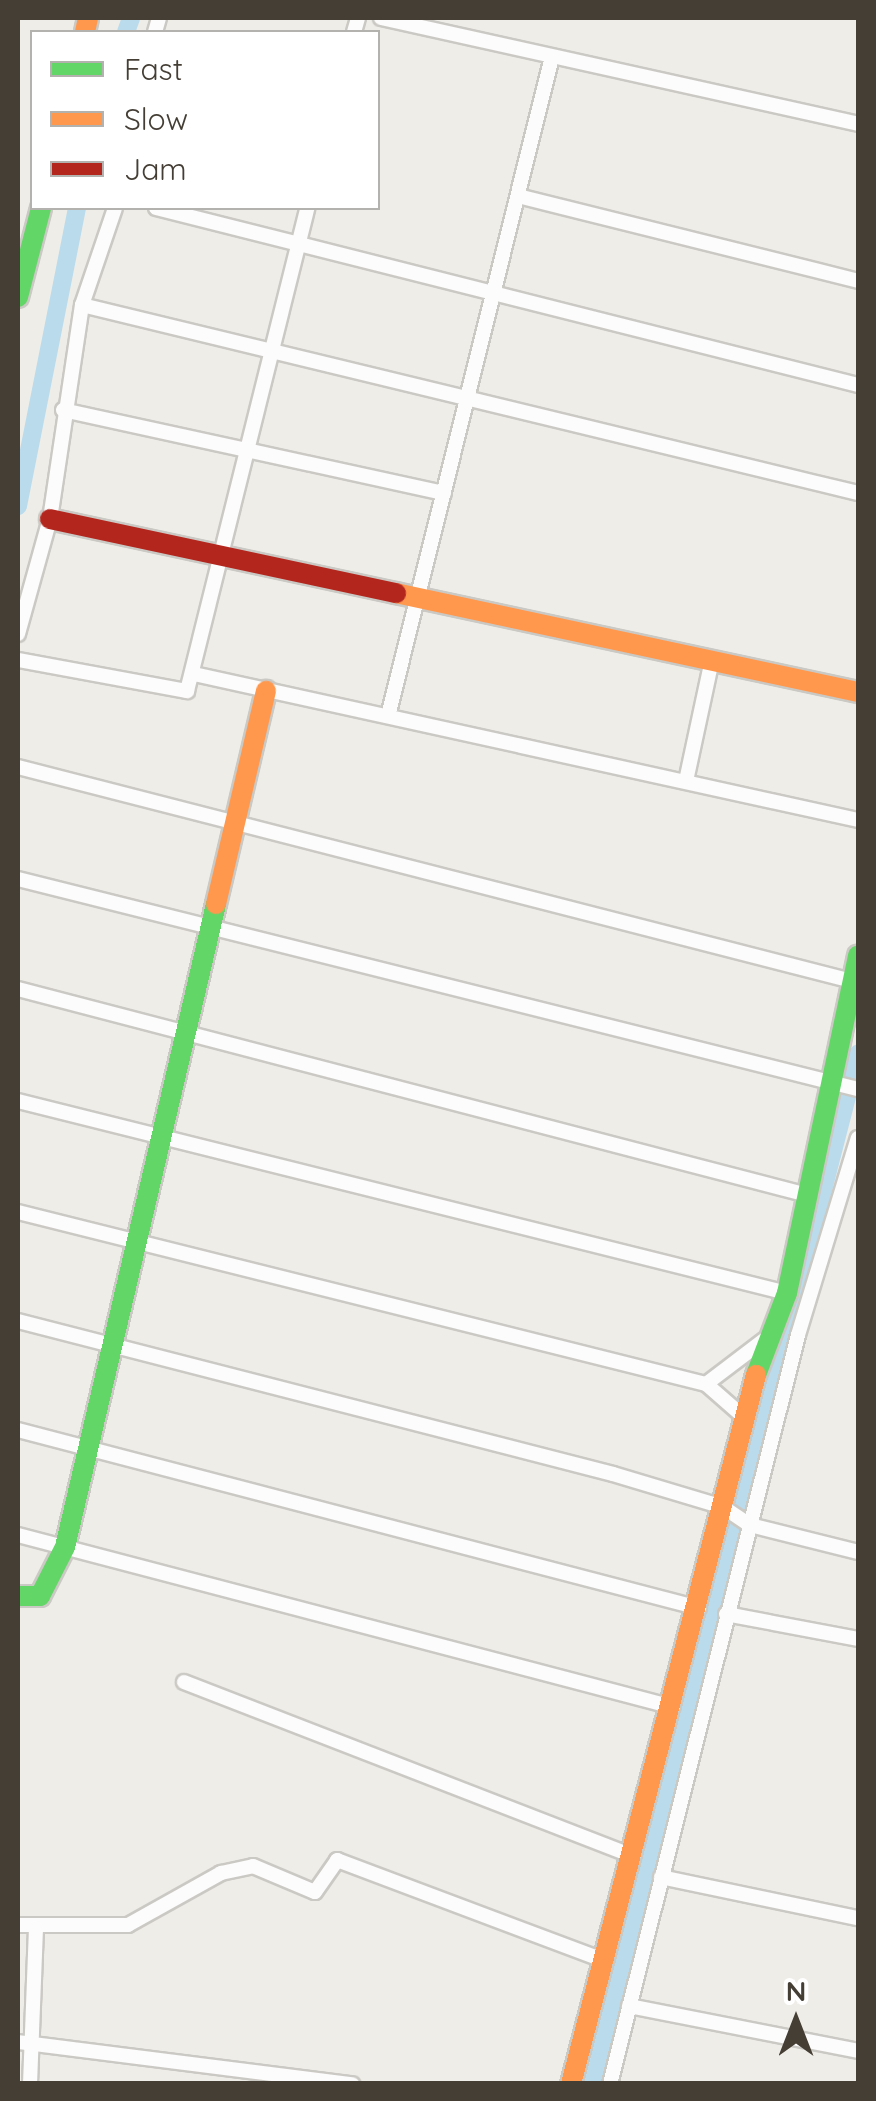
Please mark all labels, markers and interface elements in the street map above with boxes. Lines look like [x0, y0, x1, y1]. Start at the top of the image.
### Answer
legend [30, 30, 380, 210]
text: Fast [124, 50, 183, 88]
text: Slow [124, 100, 188, 138]
text: Jam [124, 150, 187, 188]
north arrow [746, 1971, 846, 2071]
text: N [786, 1973, 806, 2008]

